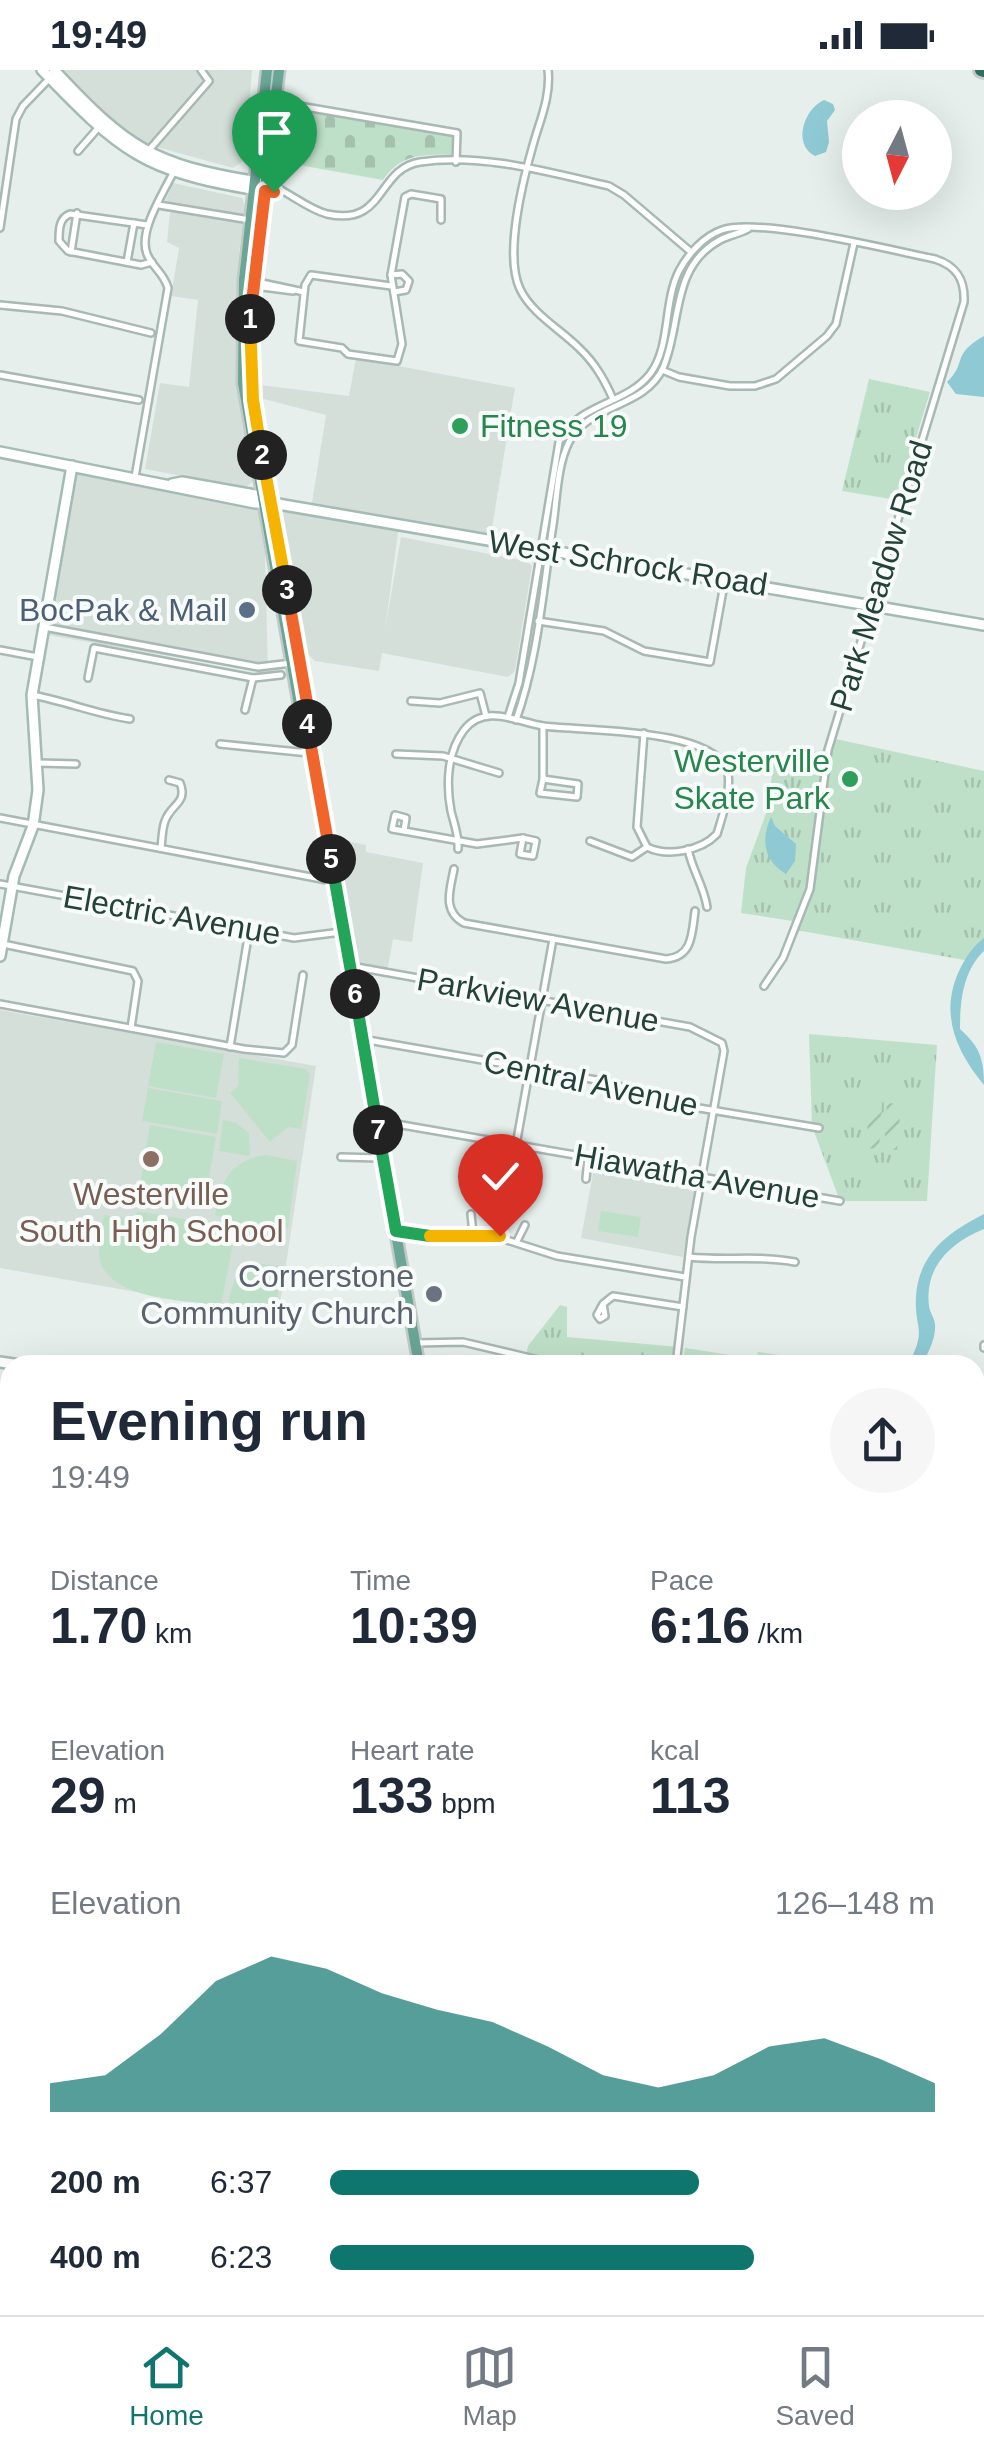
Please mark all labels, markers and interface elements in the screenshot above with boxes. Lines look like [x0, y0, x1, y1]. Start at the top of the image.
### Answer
text: 19:49 [50, 14, 147, 56]
pin [232, 90, 317, 193]
north arrow [842, 100, 952, 210]
map controls [842, 100, 952, 210]
icon: arrive [247, 105, 302, 160]
pin: 1 [225, 294, 275, 344]
text: 1 [242, 303, 258, 334]
place label: Fitness 19 [480, 408, 628, 444]
marker: Fitness 19 [449, 415, 471, 437]
pin: 2 [237, 430, 287, 480]
street label: Park Meadow Road [823, 436, 939, 716]
text: 2 [254, 439, 270, 470]
street label: West Schrock Road [486, 523, 770, 603]
pin: 3 [262, 565, 312, 615]
text: 3 [279, 574, 295, 605]
place label: BocPak & Mail [19, 592, 227, 628]
marker: BocPak & Mail [236, 599, 258, 621]
pin: 4 [282, 699, 332, 749]
text: 4 [299, 708, 315, 739]
place label: Westerville Skate Park [673, 743, 831, 816]
marker: Westerville Skate Park [839, 768, 861, 790]
pin: 5 [306, 834, 356, 884]
text: 5 [323, 843, 339, 874]
street label: Electric Avenue [61, 878, 283, 952]
street label: Parkview Avenue [414, 961, 662, 1039]
pin: 6 [330, 969, 380, 1019]
text: 6 [347, 978, 363, 1009]
street label: Central Avenue [481, 1043, 701, 1123]
pin: 7 [353, 1105, 403, 1155]
text: 7 [370, 1114, 386, 1145]
pin [458, 1134, 543, 1237]
street label: Hiawatha Avenue [572, 1137, 822, 1215]
marker: Westerville South High School [140, 1148, 162, 1170]
icon: check [473, 1149, 528, 1204]
place label: Westerville South High School [18, 1176, 284, 1249]
place label: Cornerstone Community Church [140, 1258, 414, 1331]
marker: Cornerstone Community Church [423, 1283, 445, 1305]
button: share [830, 1388, 935, 1493]
text: Evening run [50, 1390, 368, 1452]
text: 19:49 [50, 1459, 130, 1495]
text: Distance [50, 1565, 159, 1596]
text: Time [350, 1565, 411, 1596]
text: Pace [650, 1565, 714, 1596]
text: 1.70 [50, 1598, 147, 1654]
text: 10:39 [350, 1598, 478, 1654]
text: 6:16 [650, 1598, 750, 1654]
text: km [147, 1618, 192, 1649]
text: /km [750, 1618, 803, 1649]
text: Elevation [50, 1735, 165, 1766]
text: Heart rate [350, 1735, 475, 1766]
text: kcal [650, 1735, 700, 1766]
text: 29 [50, 1768, 106, 1824]
text: 133 [350, 1768, 433, 1824]
text: 113 [650, 1768, 731, 1824]
text: m [106, 1788, 137, 1819]
text: bpm [433, 1788, 496, 1819]
text: Elevation [50, 1885, 182, 1921]
text: 126–148 m [775, 1885, 935, 1921]
text: 200 m [50, 2164, 141, 2200]
text: 6:37 [210, 2164, 272, 2200]
text: 400 m [50, 2239, 141, 2275]
text: 6:23 [210, 2239, 272, 2275]
tab: Home [129, 2340, 204, 2432]
tab: Map [462, 2340, 517, 2432]
tab: Saved [775, 2340, 855, 2432]

